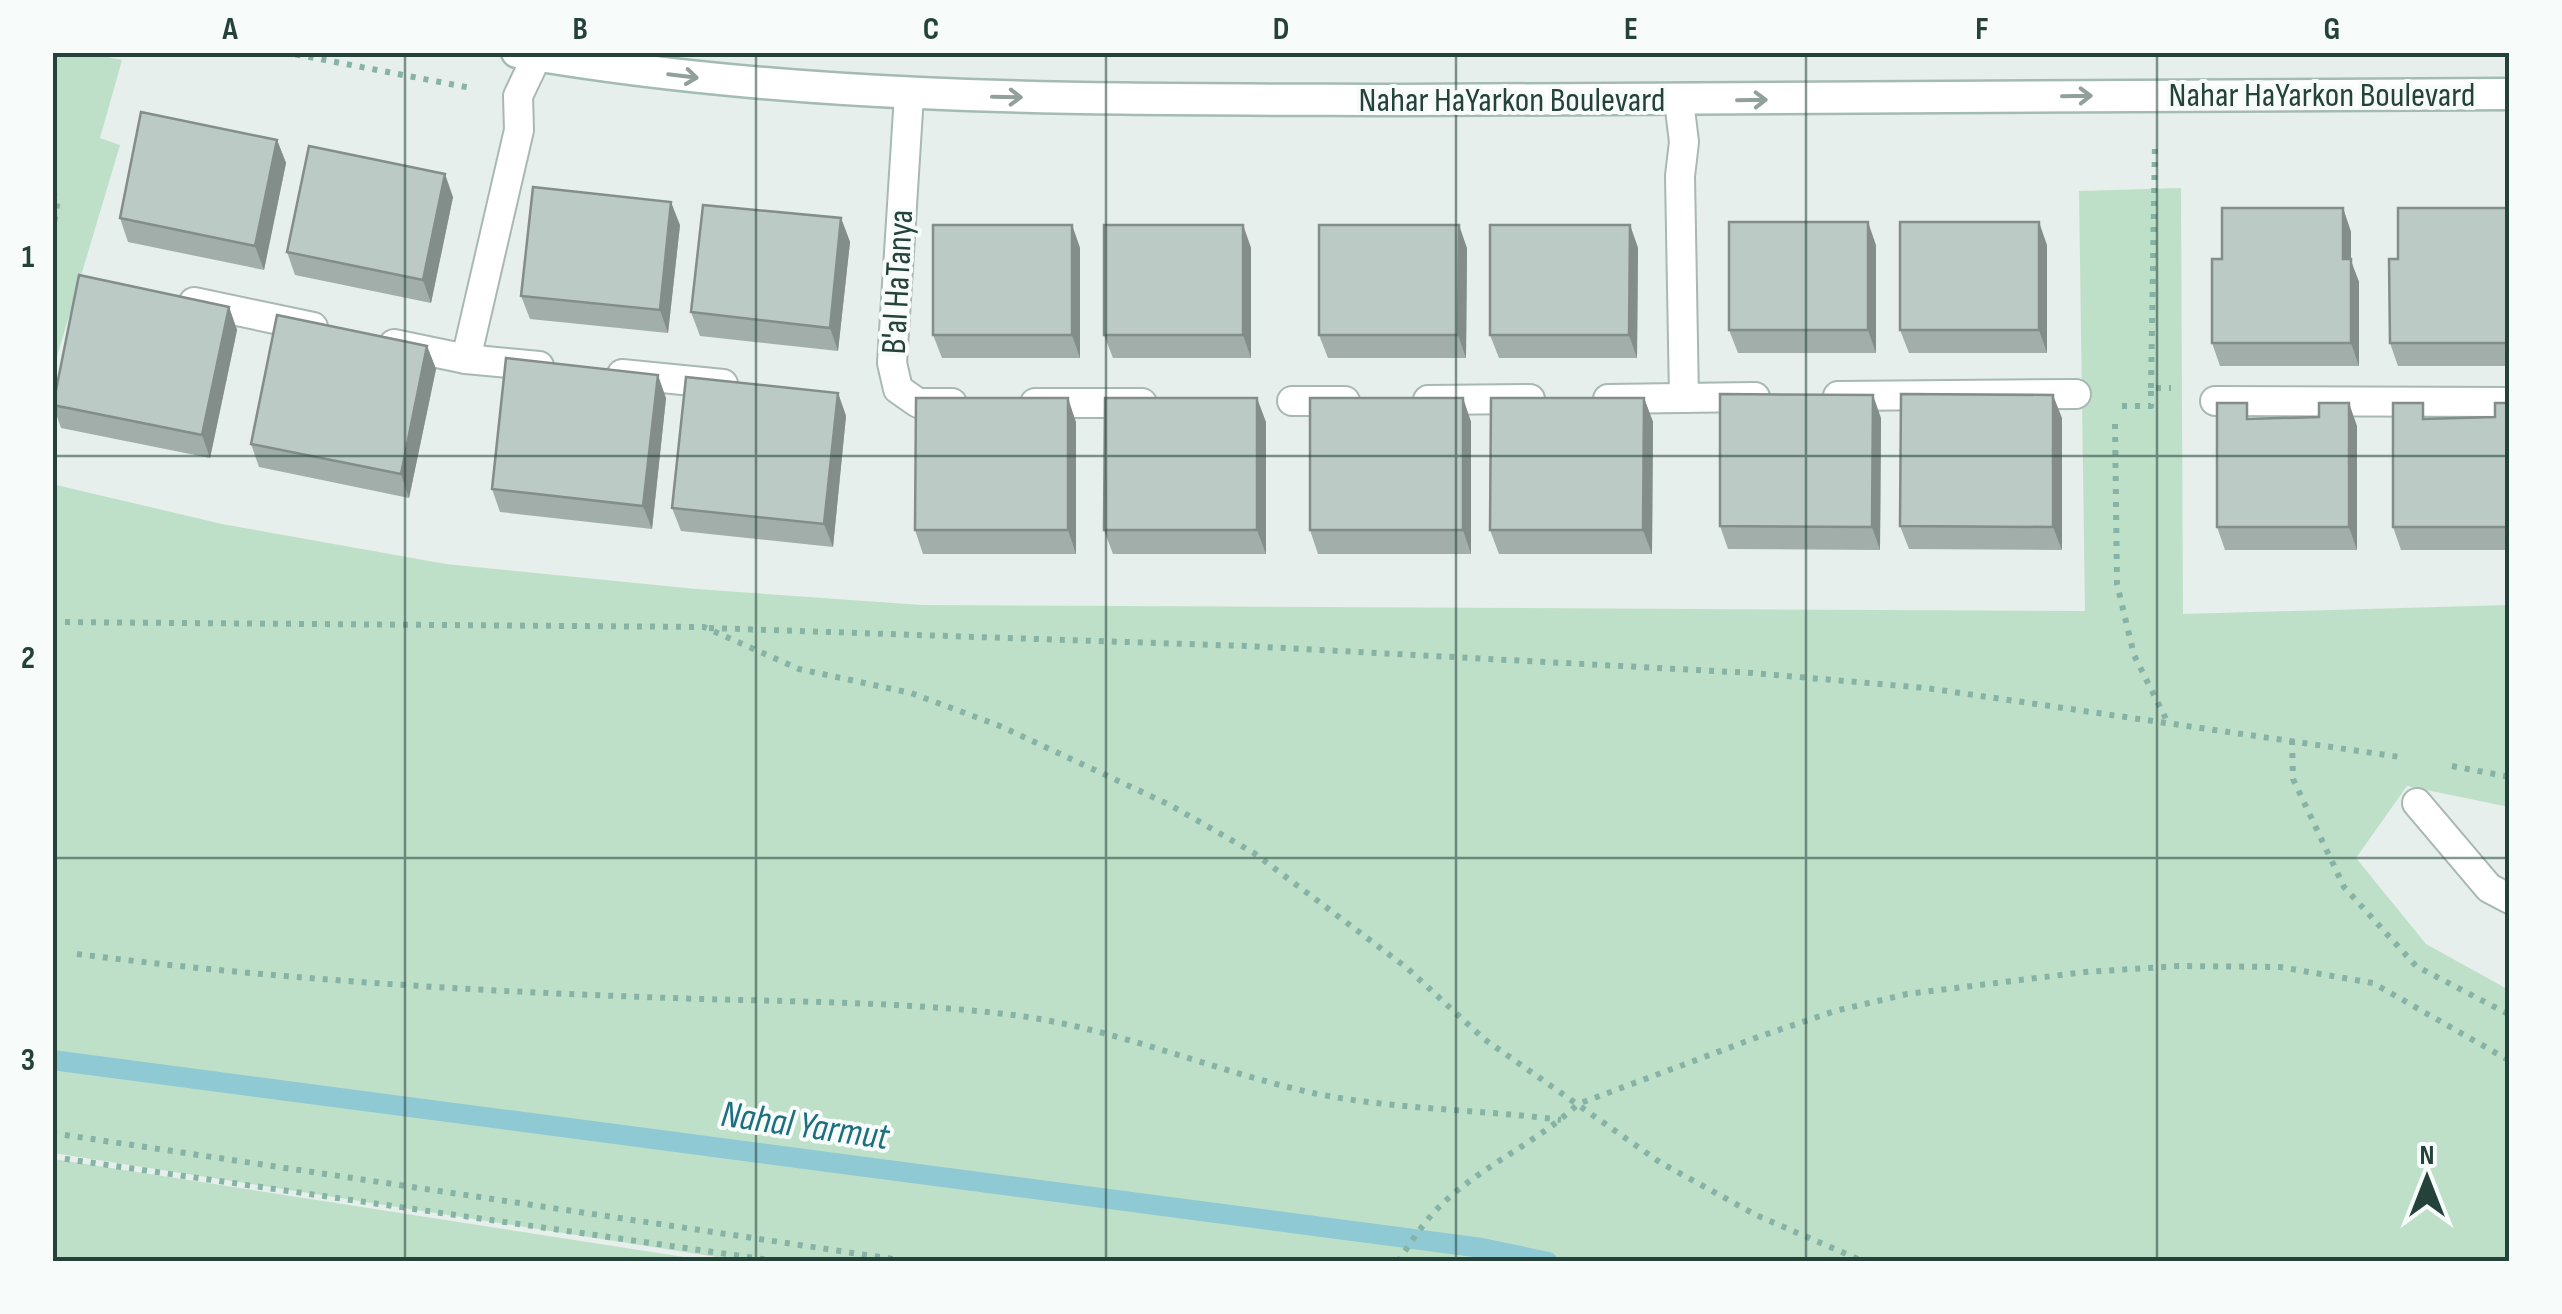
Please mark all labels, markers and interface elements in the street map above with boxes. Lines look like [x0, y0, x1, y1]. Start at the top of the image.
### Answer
text: A [221, 10, 238, 49]
text: B [572, 10, 588, 49]
text: C [923, 10, 939, 49]
text: D [1273, 10, 1289, 49]
text: E [1624, 10, 1638, 49]
text: F [1975, 10, 1989, 49]
text: G [2324, 10, 2340, 49]
one-way arrow [666, 67, 698, 86]
street label: Nahar HaYarkon Boulevard [2169, 74, 2475, 117]
street label: Nahar HaYarkon Boulevard [1359, 79, 1665, 122]
one-way arrow [2060, 86, 2092, 106]
one-way arrow [990, 87, 1022, 106]
one-way arrow [1734, 90, 1767, 110]
street label: B'al HaTanya [873, 209, 923, 355]
text: 1 [22, 238, 35, 277]
text: 2 [21, 639, 35, 678]
text: 3 [21, 1041, 35, 1080]
water label: Nahal Yarmut [718, 1092, 893, 1160]
north arrow [2377, 1129, 2477, 1229]
text: N [2420, 1139, 2434, 1172]

